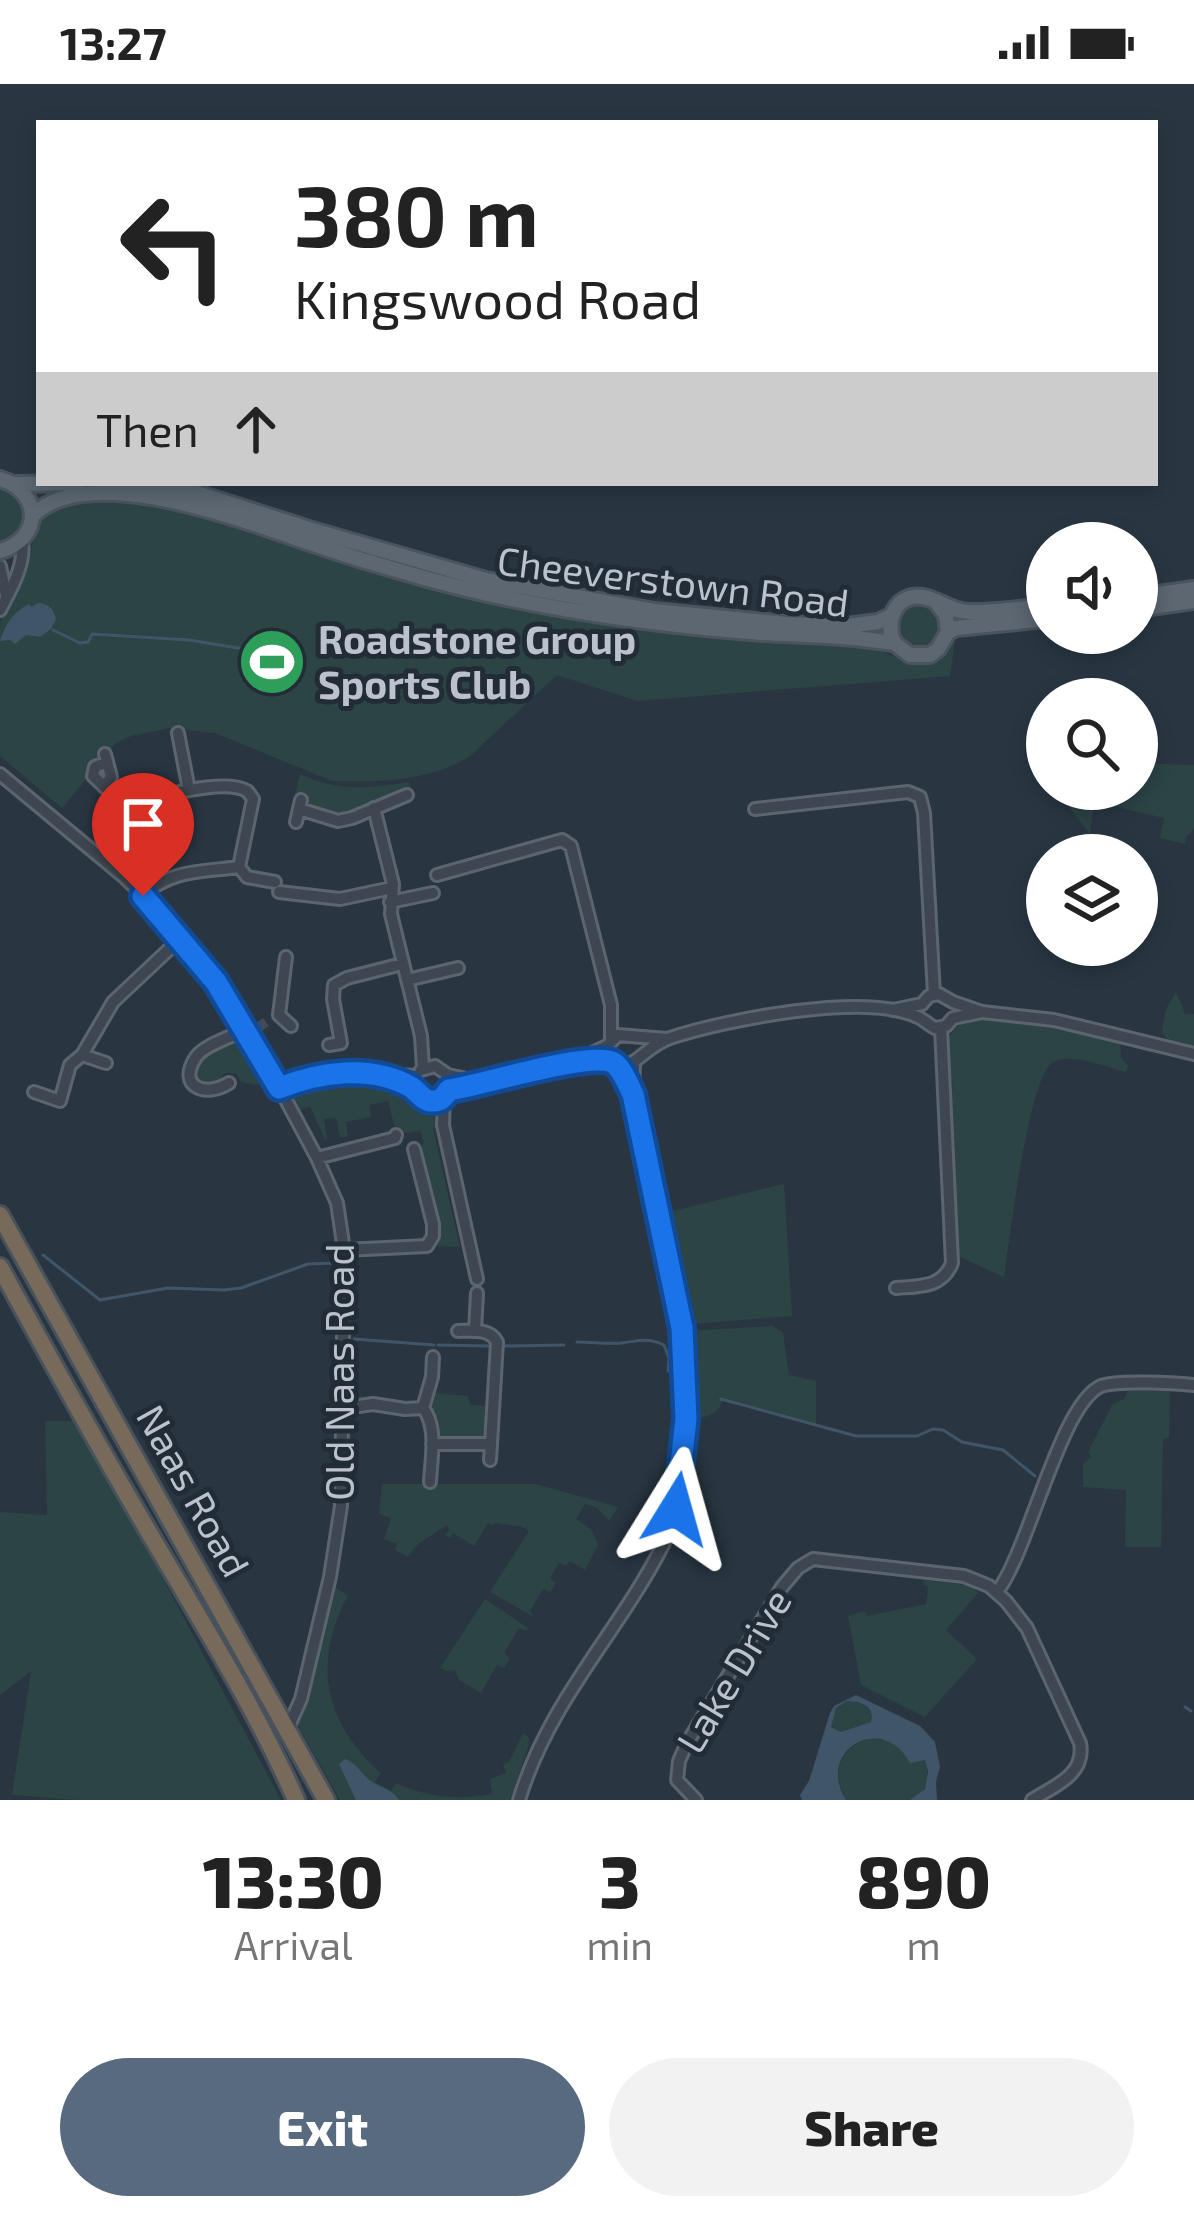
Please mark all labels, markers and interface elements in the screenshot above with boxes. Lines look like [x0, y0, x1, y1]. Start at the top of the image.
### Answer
text: 13:27 [60, 15, 166, 69]
text: 380 m [294, 163, 539, 264]
icon: left [96, 168, 252, 324]
text: Kingswood Road [294, 265, 701, 330]
icon: ahead [223, 396, 289, 462]
text: Then [96, 402, 199, 456]
map controls [1026, 522, 1158, 966]
button: sound [1026, 522, 1158, 654]
street label: Cheeverstown Road [495, 536, 852, 625]
place label: Roadstone Group Sports Club [318, 615, 636, 707]
sports icon: Roadstone Group Sports Club [237, 627, 307, 697]
button: search [1026, 678, 1158, 810]
pin [92, 773, 194, 896]
icon: arrive [110, 791, 176, 857]
button: layers [1026, 834, 1158, 966]
street label: Old Naas Road [315, 1243, 362, 1501]
street label: Naas Road [128, 1396, 261, 1584]
position arrow [613, 1446, 739, 1572]
street label: Lake Drive [665, 1580, 800, 1761]
text: 13:30 [203, 1836, 384, 1922]
text: 3 [599, 1836, 640, 1922]
text: 890 [856, 1836, 991, 1922]
text: Arrival [234, 1921, 353, 1968]
text: min [587, 1921, 653, 1968]
text: m [906, 1921, 941, 1968]
button: Exit [60, 2058, 585, 2196]
button: Share [609, 2058, 1134, 2196]

